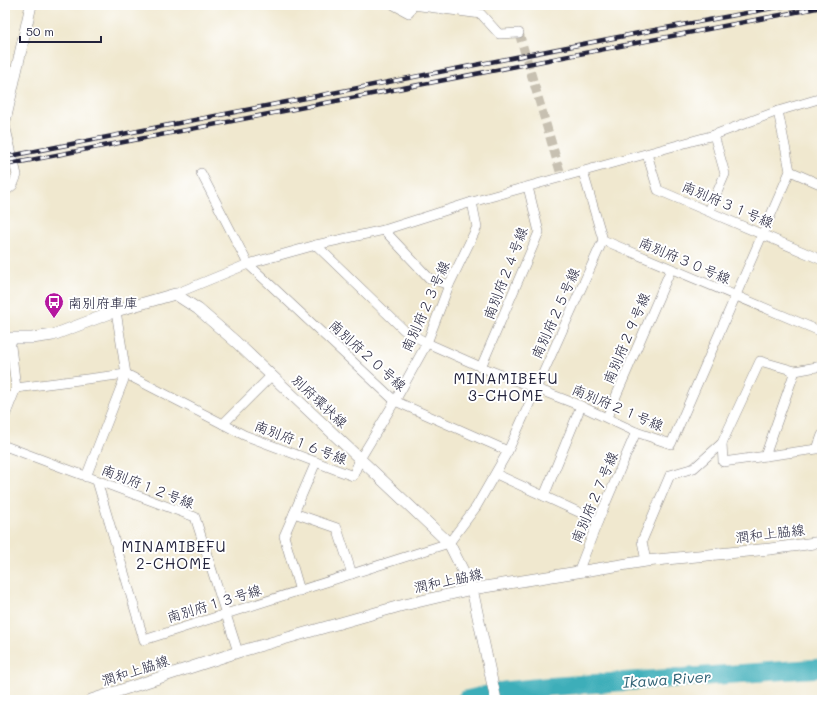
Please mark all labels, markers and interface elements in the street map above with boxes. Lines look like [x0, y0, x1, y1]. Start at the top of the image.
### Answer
scale bar [20, 18, 101, 44]
text: 50 m [26, 23, 54, 39]
street label: 南別府３１号線 [679, 176, 777, 232]
street label: 南別府２４号線 [479, 224, 531, 322]
street label: 南別府３０号線 [636, 232, 734, 288]
street label: 南別府２３号線 [396, 257, 454, 355]
street label: 南別府２５号線 [526, 264, 584, 362]
street label: 南別府２９号線 [598, 289, 654, 387]
bus stop icon: 南別府車庫 [43, 291, 65, 319]
place label: 南別府車庫 [68, 293, 138, 312]
street label: 南別府２０号線 [325, 315, 411, 395]
district label: MINAMIBEFU 3-CHOME [454, 368, 558, 405]
street label: 別府環状線 [288, 370, 352, 432]
street label: 南別府２１号線 [569, 379, 667, 435]
street label: 南別府１６号線 [252, 416, 350, 468]
street label: 南別府２７号線 [566, 448, 622, 546]
street label: 南別府１２号線 [99, 460, 197, 512]
street label: 潤和上脇線 [734, 519, 806, 547]
district label: MINAMIBEFU 2-CHOME [122, 536, 226, 573]
street label: 潤和上脇線 [412, 563, 484, 597]
street label: 南別府１３号線 [164, 580, 264, 626]
street label: 潤和上脇線 [99, 650, 171, 690]
water label: Ikawa River [622, 666, 712, 692]

